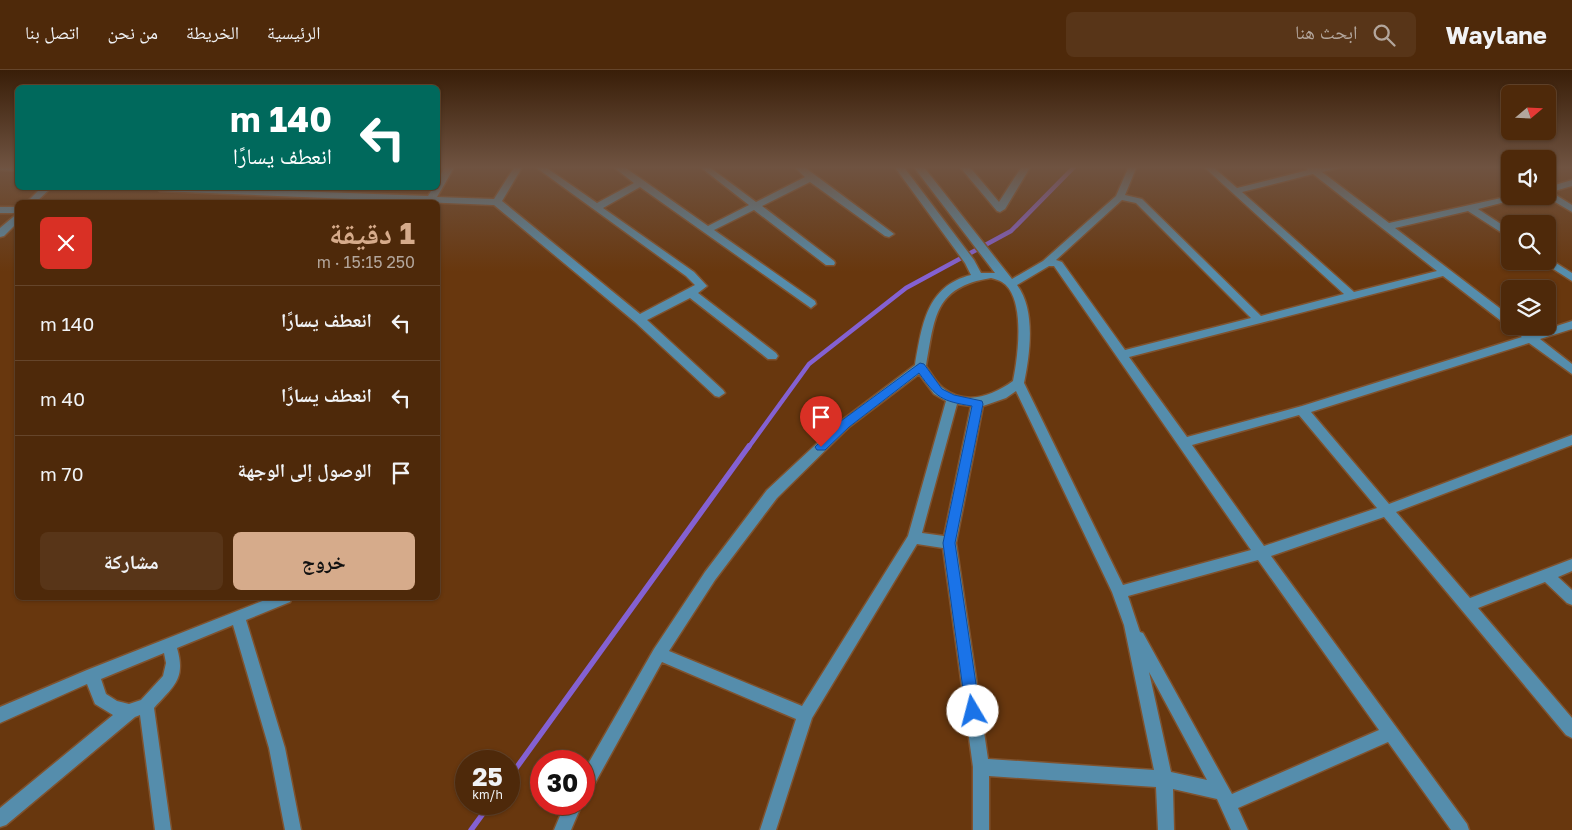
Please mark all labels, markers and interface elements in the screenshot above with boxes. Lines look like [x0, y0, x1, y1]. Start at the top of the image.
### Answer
search box [1066, 12, 1416, 57]
text: ابحث هنا [1295, 20, 1358, 43]
text: Waylane [1446, 20, 1547, 49]
text: اتصل بنا [25, 21, 79, 43]
text: من نحن [107, 21, 158, 43]
text: الخريطة [186, 21, 239, 43]
text: الرئيسية [267, 21, 320, 43]
icon: search [1370, 21, 1398, 49]
north arrow [1501, 85, 1556, 140]
map controls [1501, 85, 1556, 335]
text: 140 m [230, 98, 332, 140]
icon: left [350, 105, 415, 170]
text: انعطف يسارًا [233, 142, 332, 169]
button: sound [1501, 150, 1556, 205]
text: 1 دقيقة [329, 215, 415, 251]
button: search [1501, 215, 1556, 270]
button: close [40, 217, 92, 269]
text: 250 m · 15:15 [317, 252, 415, 272]
button: layers [1501, 280, 1556, 335]
text: انعطف يسارًا [281, 308, 372, 331]
icon: left [387, 309, 415, 337]
text: 140 m [40, 312, 94, 335]
text: انعطف يسارًا [281, 383, 372, 406]
icon: left [387, 384, 415, 412]
text: 40 m [40, 387, 85, 410]
pin [800, 396, 842, 447]
icon: arrive [807, 403, 835, 431]
text: الوصول إلى الوجهة [238, 458, 372, 481]
icon: arrive [387, 459, 415, 487]
text: 70 m [40, 462, 83, 485]
button: مشاركة [40, 532, 223, 590]
button: خروج [233, 532, 415, 590]
position arrow [946, 684, 998, 736]
speed limit sign: 30 [530, 750, 595, 815]
text: 25 [472, 761, 503, 792]
text: km/h [472, 787, 503, 802]

